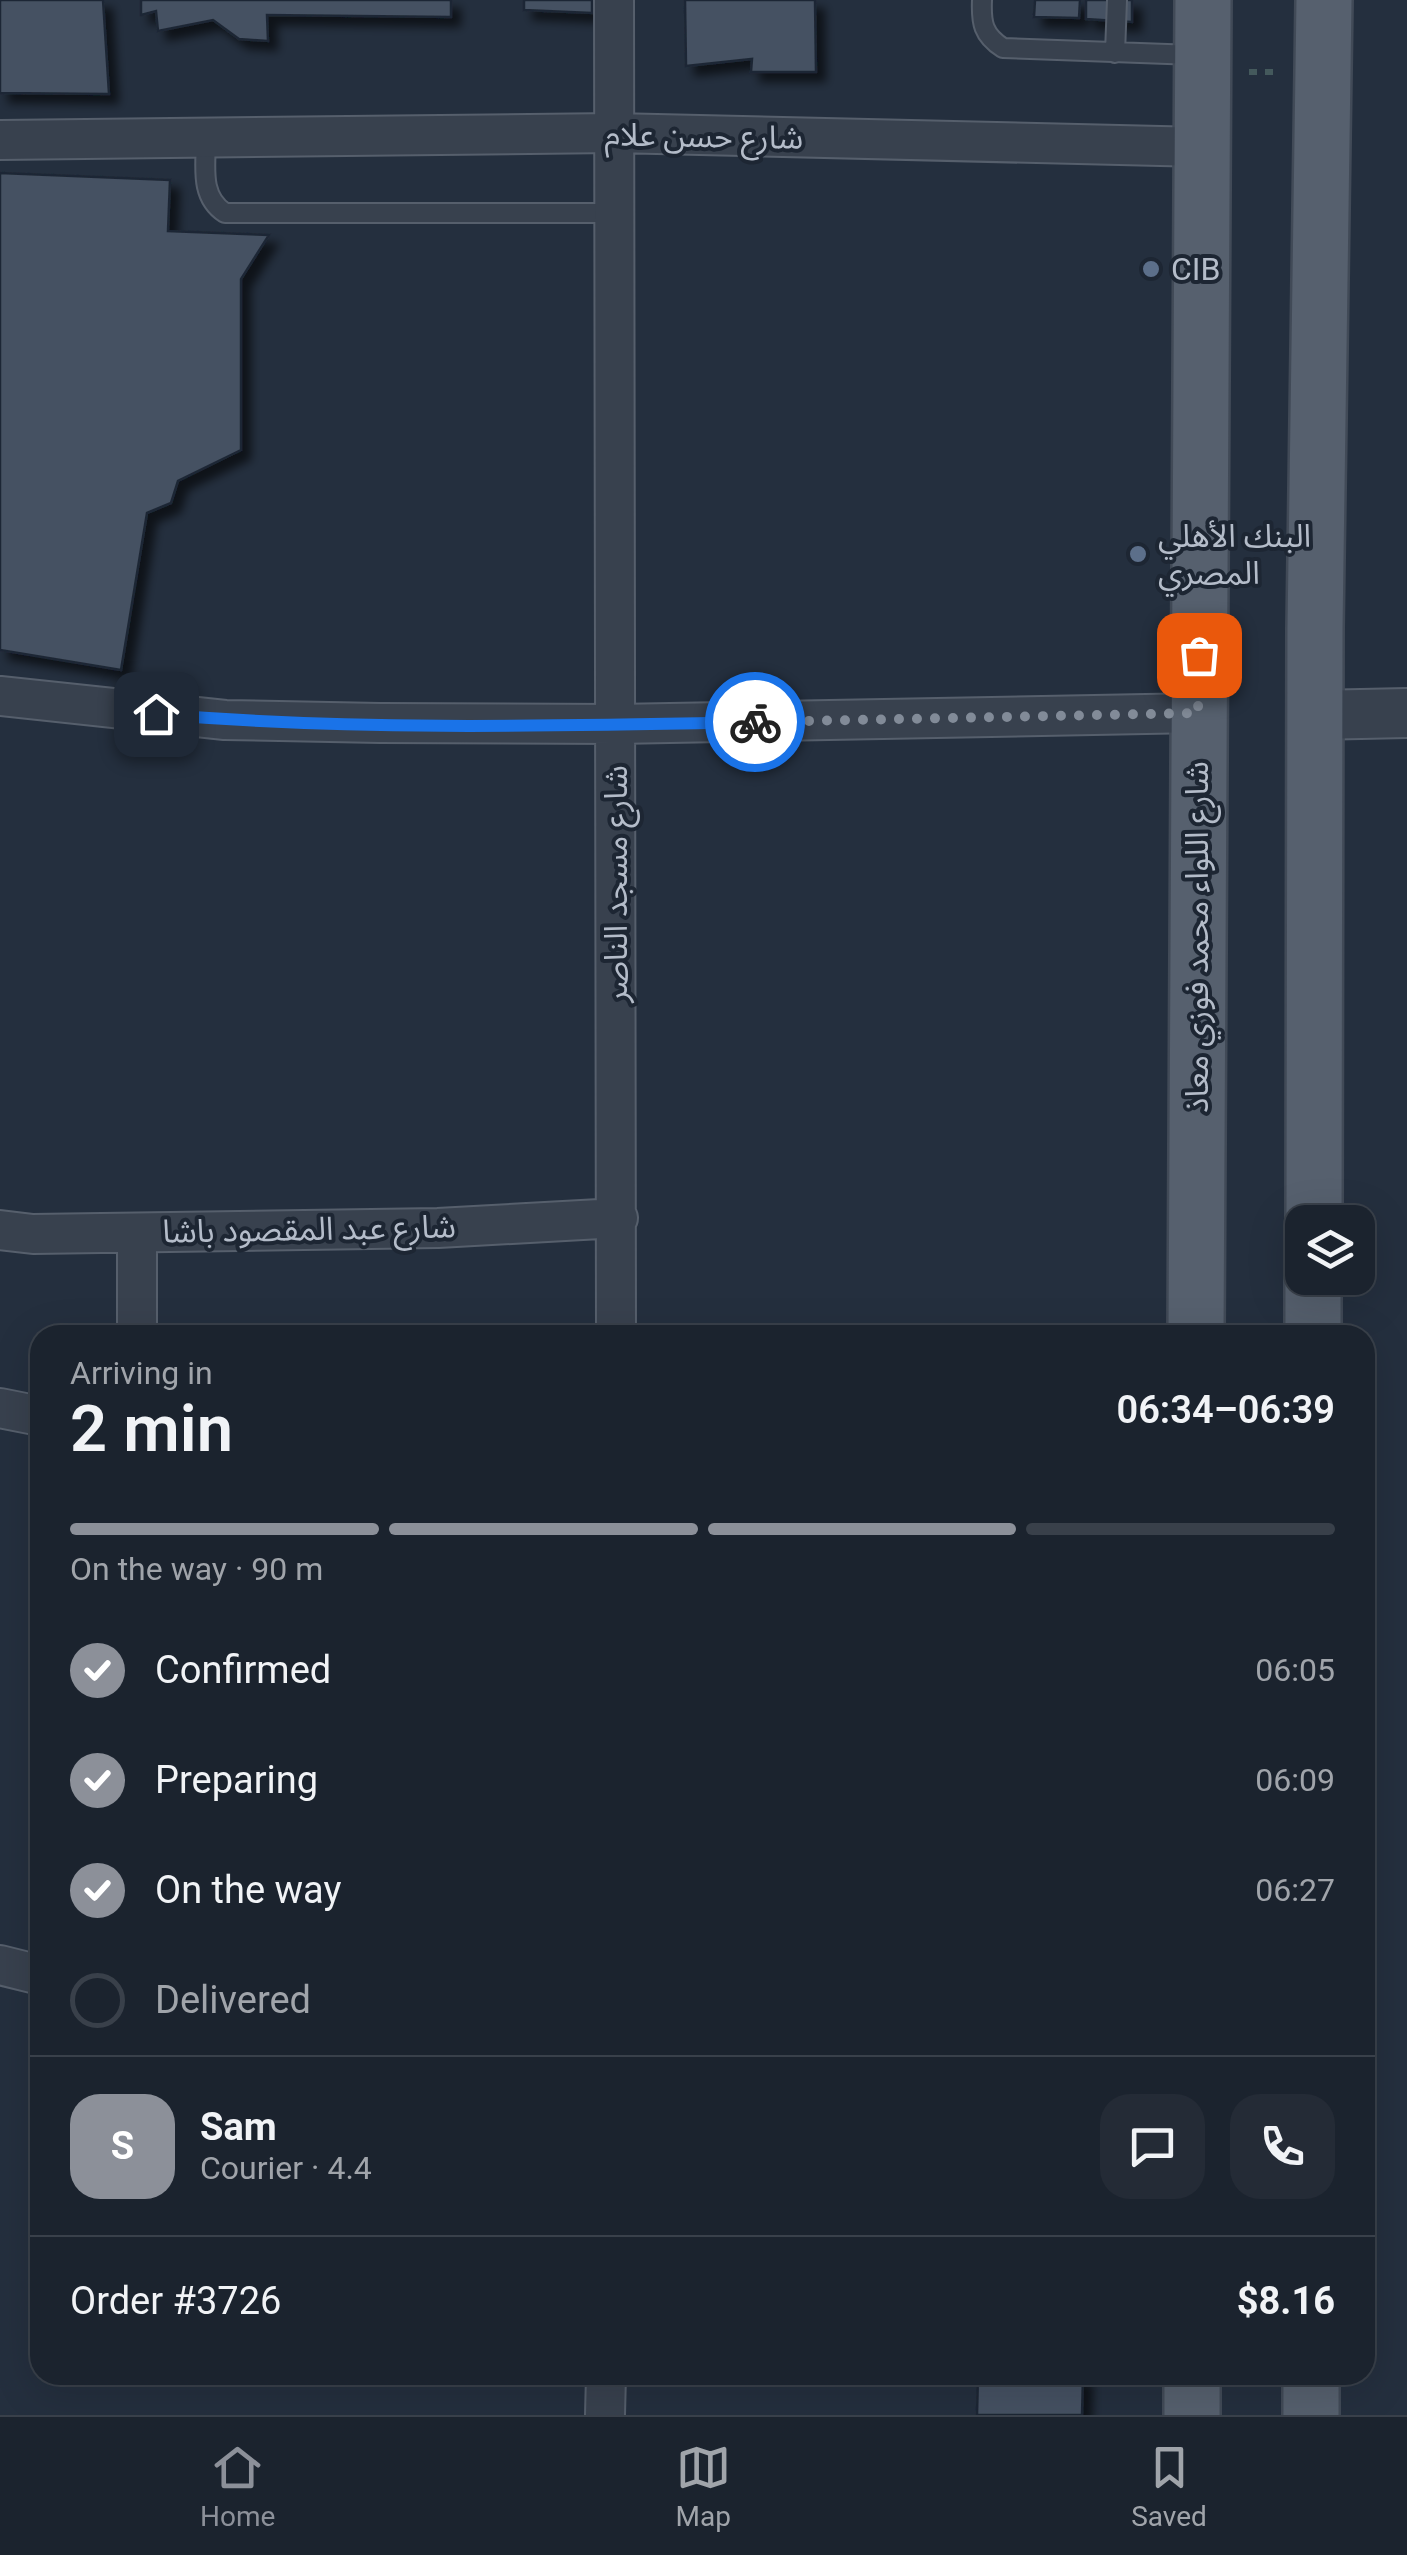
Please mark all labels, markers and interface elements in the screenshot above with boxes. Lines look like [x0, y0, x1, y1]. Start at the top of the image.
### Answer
street label: شارع حسن علام [604, 115, 804, 162]
place label: CIB [1171, 250, 1220, 288]
marker: CIB [1140, 258, 1162, 280]
place label: البنك الأهلي المصري [1158, 517, 1311, 597]
marker: البنك الأهلي المصري [1127, 543, 1149, 565]
pin [1157, 613, 1242, 698]
icon: bag [1172, 628, 1227, 683]
pin [114, 672, 199, 757]
courier [705, 672, 805, 772]
icon: home [129, 687, 184, 742]
icon: bike [728, 695, 783, 750]
street label: شارع اللواء محمد فوزي معاذ [1178, 761, 1221, 1113]
street label: شارع مسجد الناصر [597, 765, 640, 1004]
map controls [1285, 1205, 1375, 1295]
button: layers [1285, 1205, 1375, 1295]
street label: شارع عبد المقصود باشا [162, 1207, 456, 1256]
text: Arriving in [70, 1354, 213, 1392]
text: 06:34–06:39 [1116, 1388, 1335, 1432]
text: 2 min [70, 1391, 233, 1467]
text: On the way · 90 m [70, 1550, 323, 1588]
icon: check [70, 1643, 125, 1698]
text: Confirmed [155, 1648, 331, 1692]
text: 06:05 [1255, 1651, 1335, 1689]
icon: check [70, 1753, 125, 1808]
text: Preparing [155, 1758, 318, 1802]
text: 06:09 [1255, 1761, 1335, 1799]
icon: check [70, 1863, 125, 1918]
text: On the way [155, 1868, 341, 1912]
text: 06:27 [1255, 1871, 1335, 1909]
text: Delivered [155, 1978, 311, 2022]
button: chat [1100, 2094, 1205, 2199]
button: phone [1230, 2094, 1335, 2199]
text: Sam [200, 2105, 277, 2149]
text: S [111, 2124, 134, 2168]
text: Courier · 4.4 [200, 2149, 372, 2187]
text: Order #3726 [70, 2279, 281, 2323]
text: $8.16 [1237, 2279, 1335, 2323]
tab: Home [200, 2440, 275, 2533]
tab: Map [676, 2440, 731, 2533]
tab: Saved [1131, 2440, 1207, 2533]

